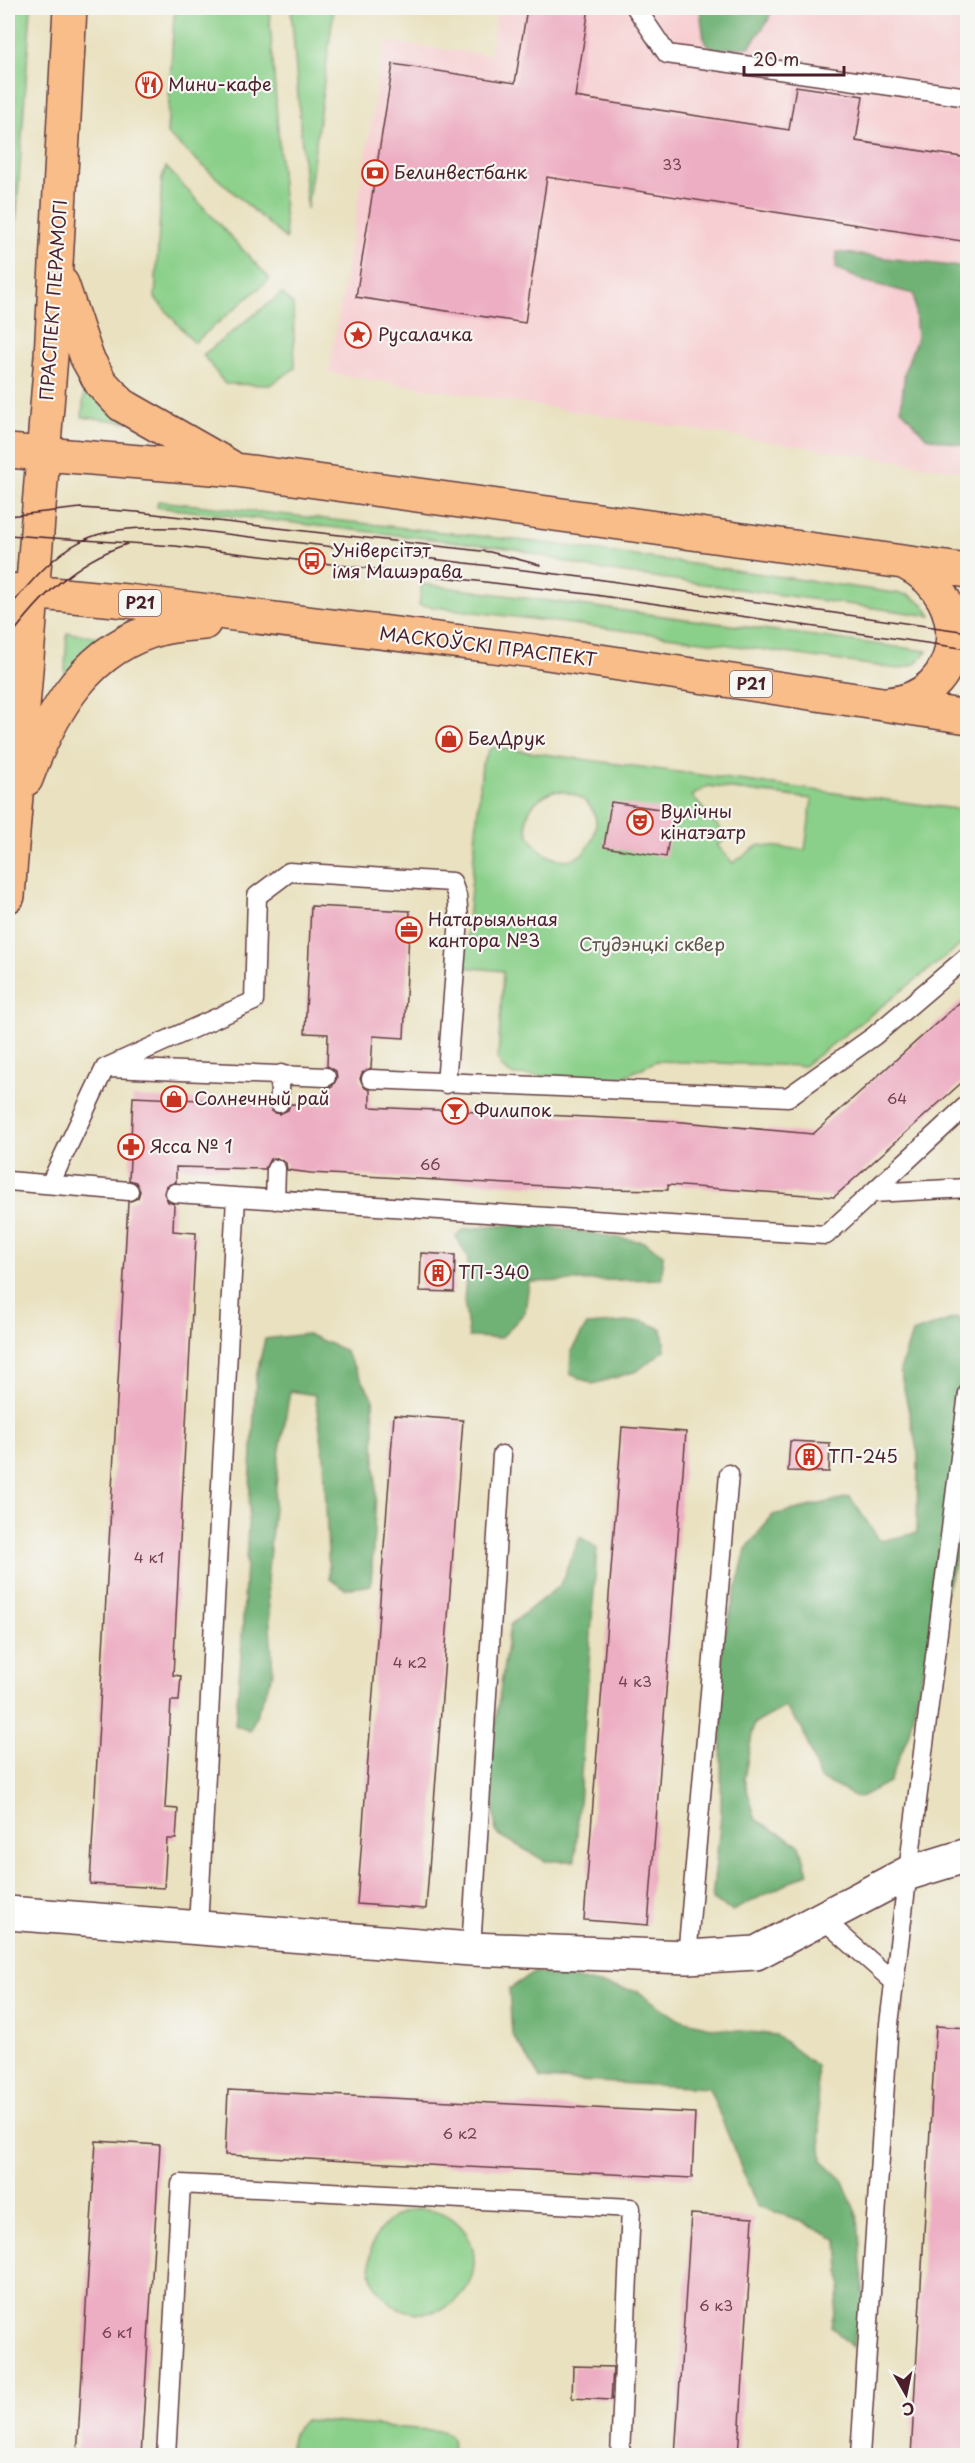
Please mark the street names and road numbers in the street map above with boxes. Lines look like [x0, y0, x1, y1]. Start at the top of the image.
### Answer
street label: ПРАСПЕКТ ПЕРАМОГІ [32, 199, 73, 401]
road number: Р21 [119, 590, 161, 616]
street label: МАСКОЎСКІ ПРАСПЕКТ [378, 619, 599, 672]
road number: Р21 [730, 671, 772, 697]

